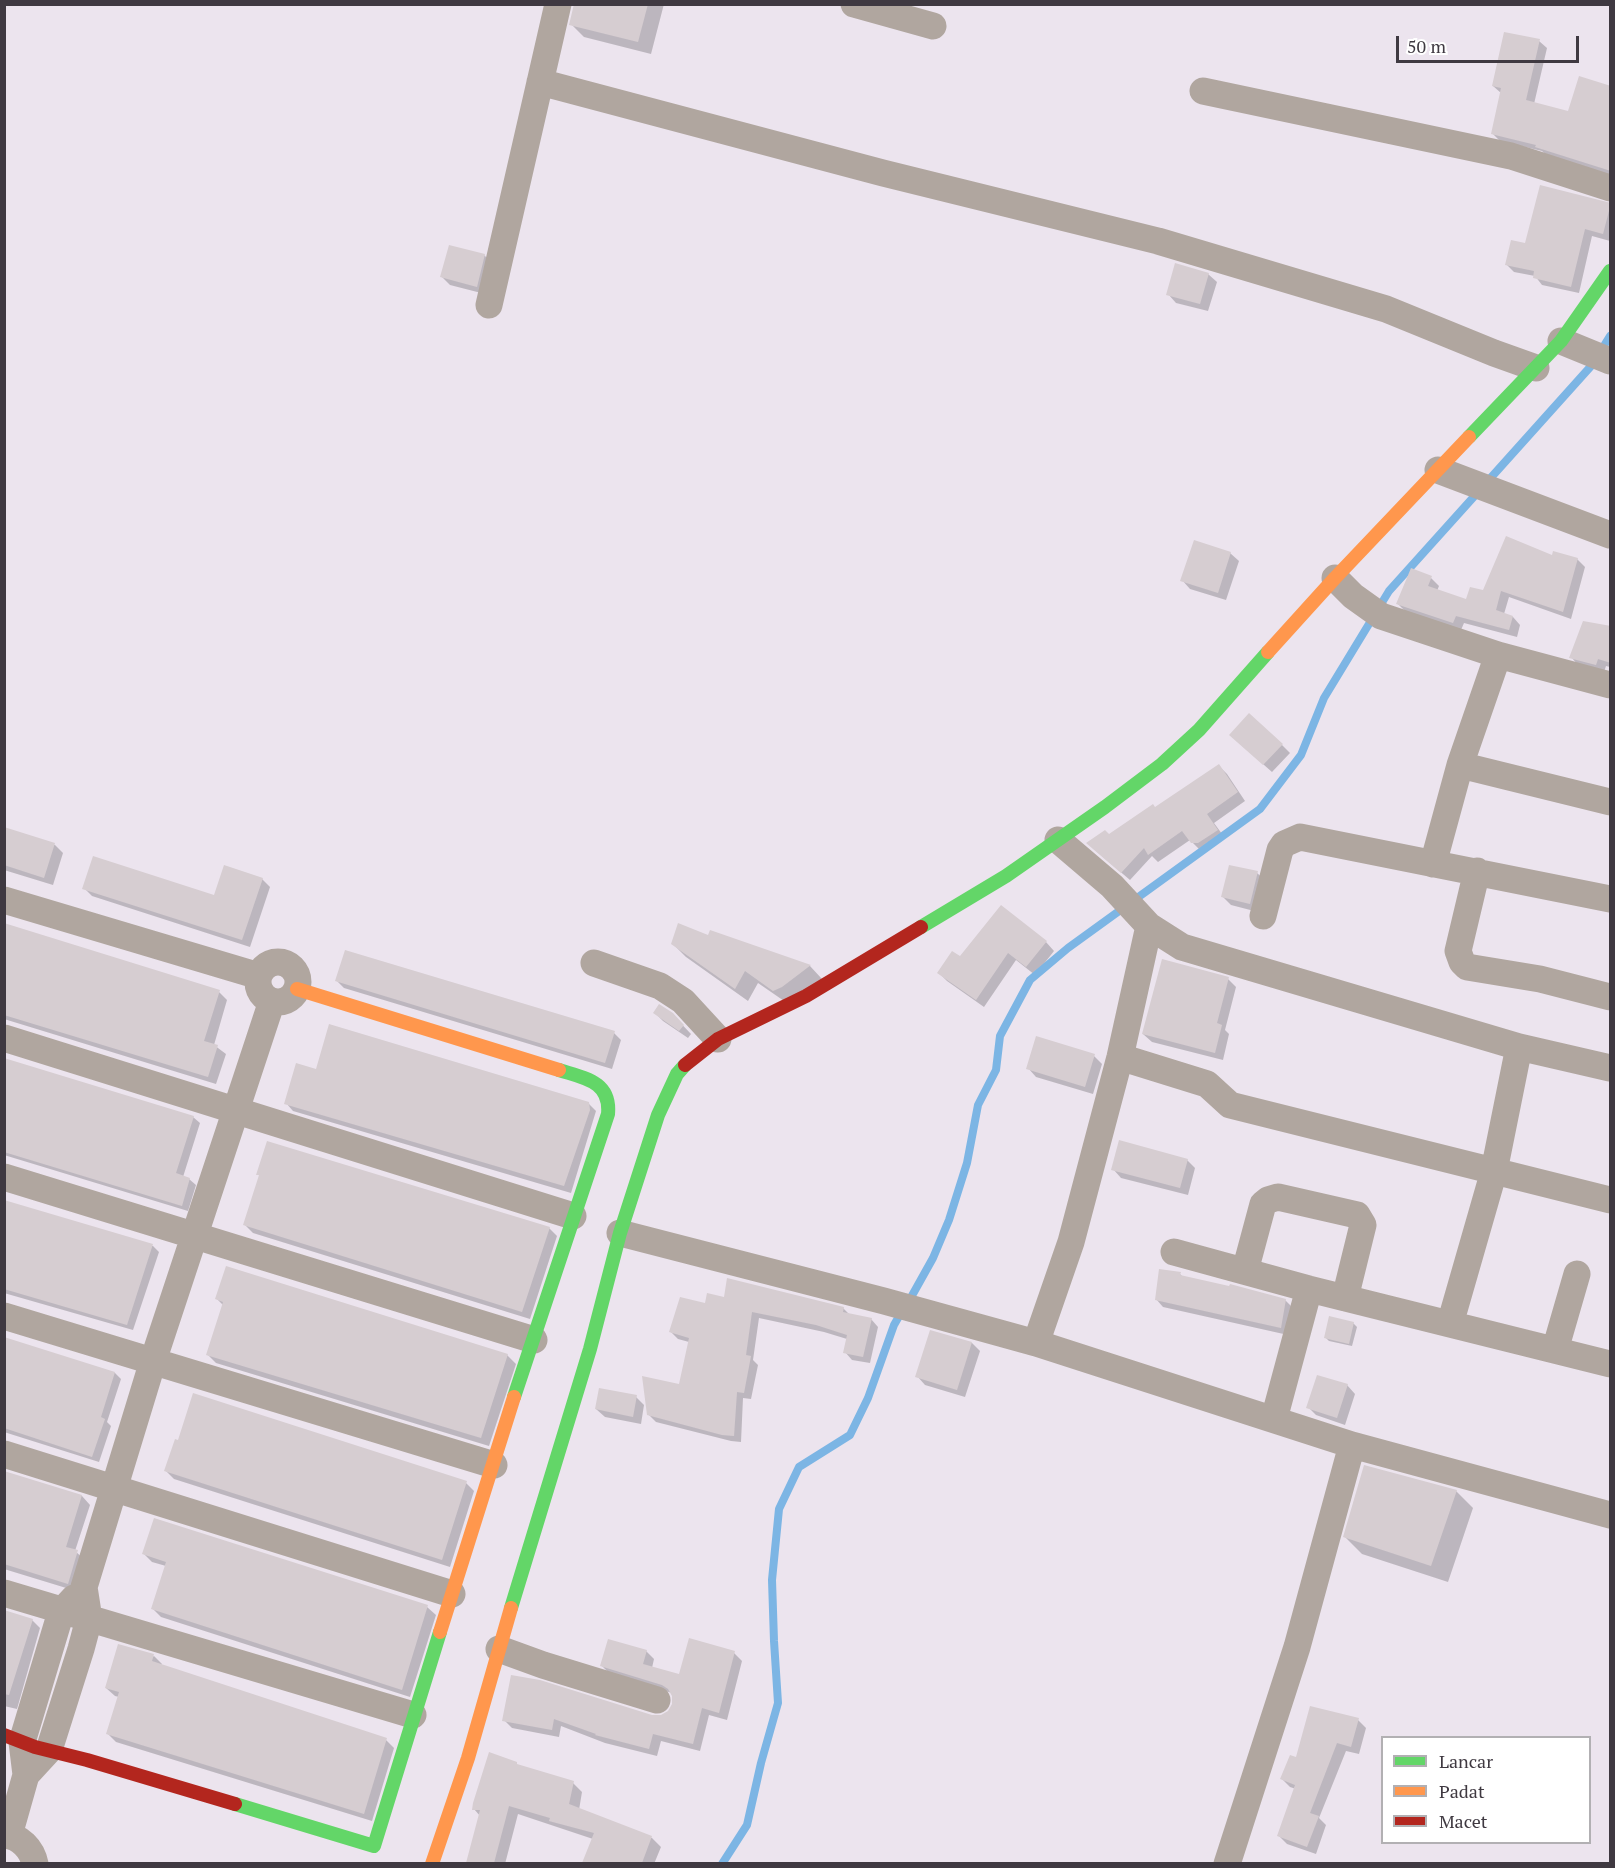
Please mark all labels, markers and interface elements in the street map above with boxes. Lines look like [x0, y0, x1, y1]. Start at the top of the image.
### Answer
scale bar [1399, 24, 1582, 62]
text: 50 m [1407, 34, 1446, 58]
legend [1381, 1736, 1591, 1844]
text: Lancar [1439, 1749, 1493, 1773]
text: Padat [1439, 1779, 1485, 1803]
text: Macet [1439, 1809, 1488, 1833]

